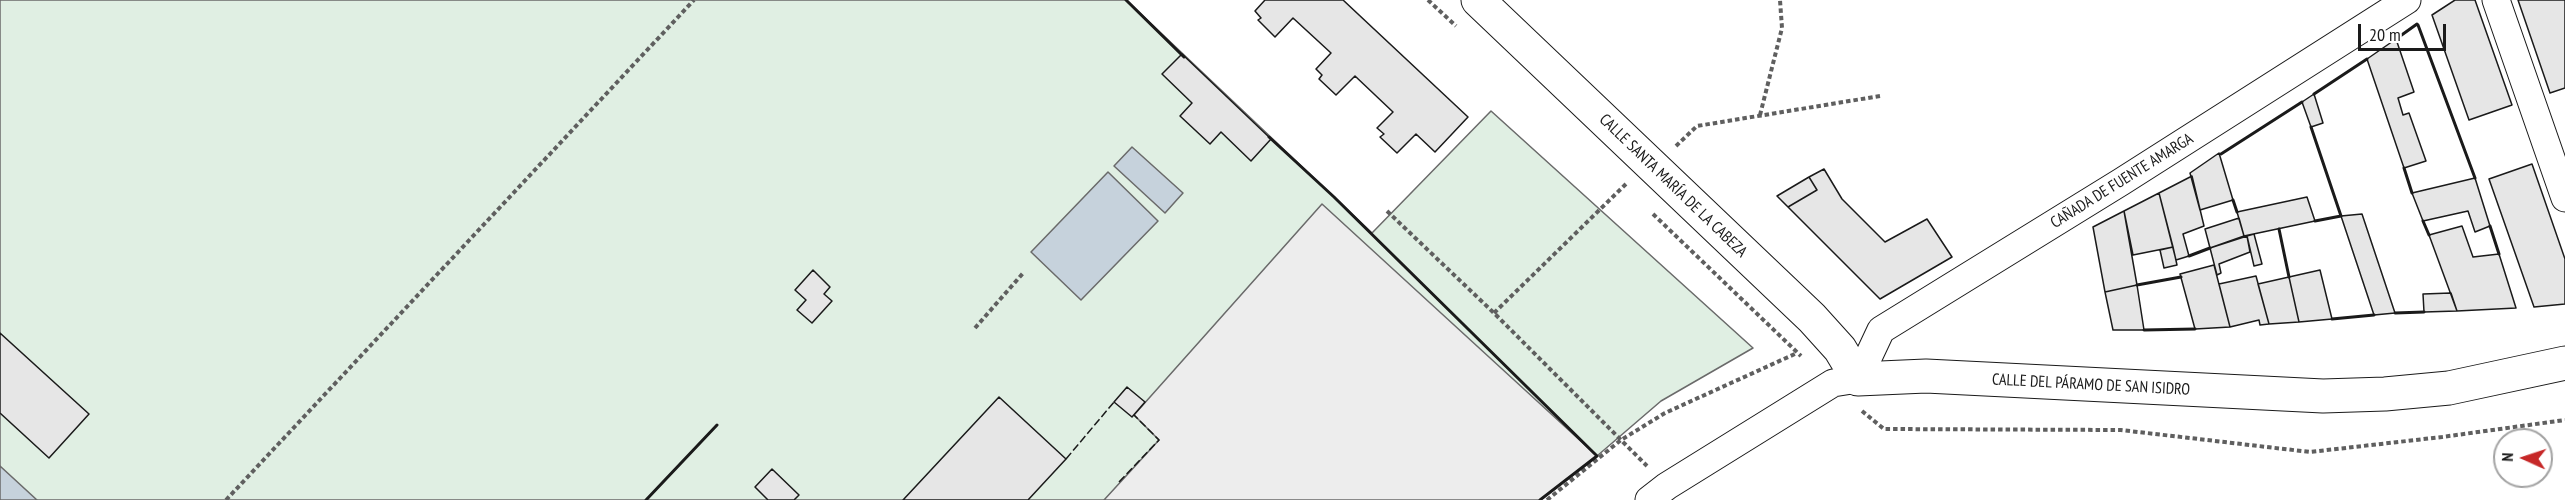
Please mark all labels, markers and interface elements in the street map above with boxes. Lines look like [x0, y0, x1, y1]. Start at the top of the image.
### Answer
scale bar [2361, 12, 2450, 50]
text: 20 m [2369, 23, 2401, 46]
street label: CALLE SANTA MARÍA DE LA CABEZA [1595, 110, 1751, 262]
street label: CAÑADA DE FUENTE AMARGA [2047, 129, 2197, 233]
street label: CALLE DEL PÁRAMO DE SAN ISIDRO [1991, 370, 2191, 400]
north arrow [2493, 428, 2553, 488]
text: N [2497, 452, 2517, 462]

